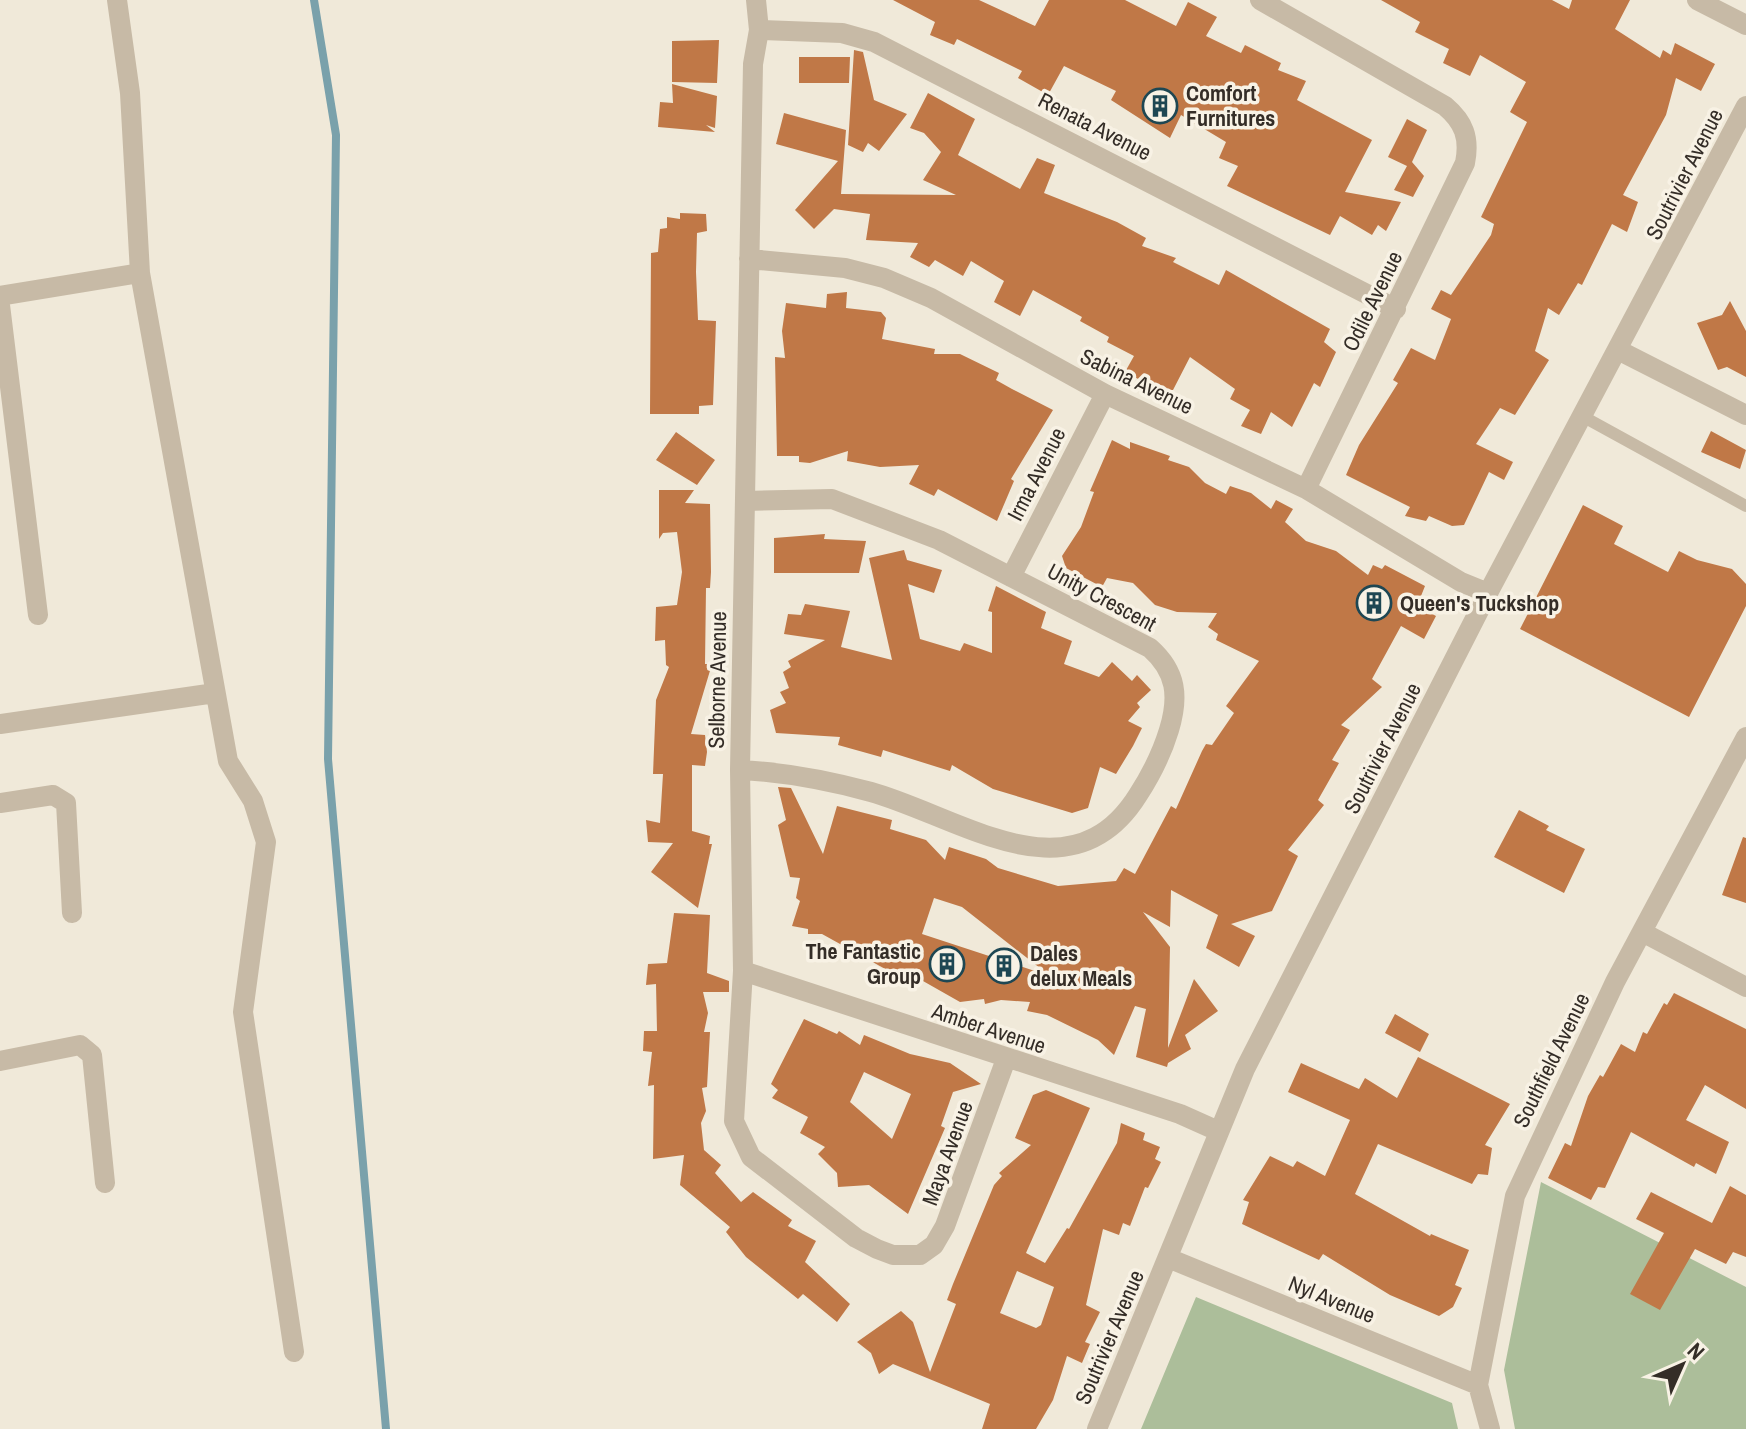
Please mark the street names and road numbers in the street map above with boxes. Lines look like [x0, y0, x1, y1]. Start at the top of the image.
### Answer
street label: Renata Avenue [1033, 85, 1157, 167]
street label: Soutrivier Avenue [1638, 103, 1730, 245]
street label: Odile Avenue [1335, 246, 1409, 356]
street label: Sabina Avenue [1076, 341, 1198, 421]
street label: Irma Avenue [1000, 422, 1072, 526]
street label: Unity Crescent [1042, 556, 1162, 638]
street label: Selborne Avenue [701, 611, 733, 749]
street label: Soutrivier Avenue [1336, 677, 1428, 819]
street label: Southfield Avenue [1505, 988, 1597, 1132]
street label: Amber Avenue [927, 995, 1050, 1061]
street label: Maya Avenue [914, 1097, 980, 1209]
street label: Soutrivier Avenue [1067, 1265, 1151, 1409]
street label: Nyl Avenue [1284, 1268, 1380, 1330]

